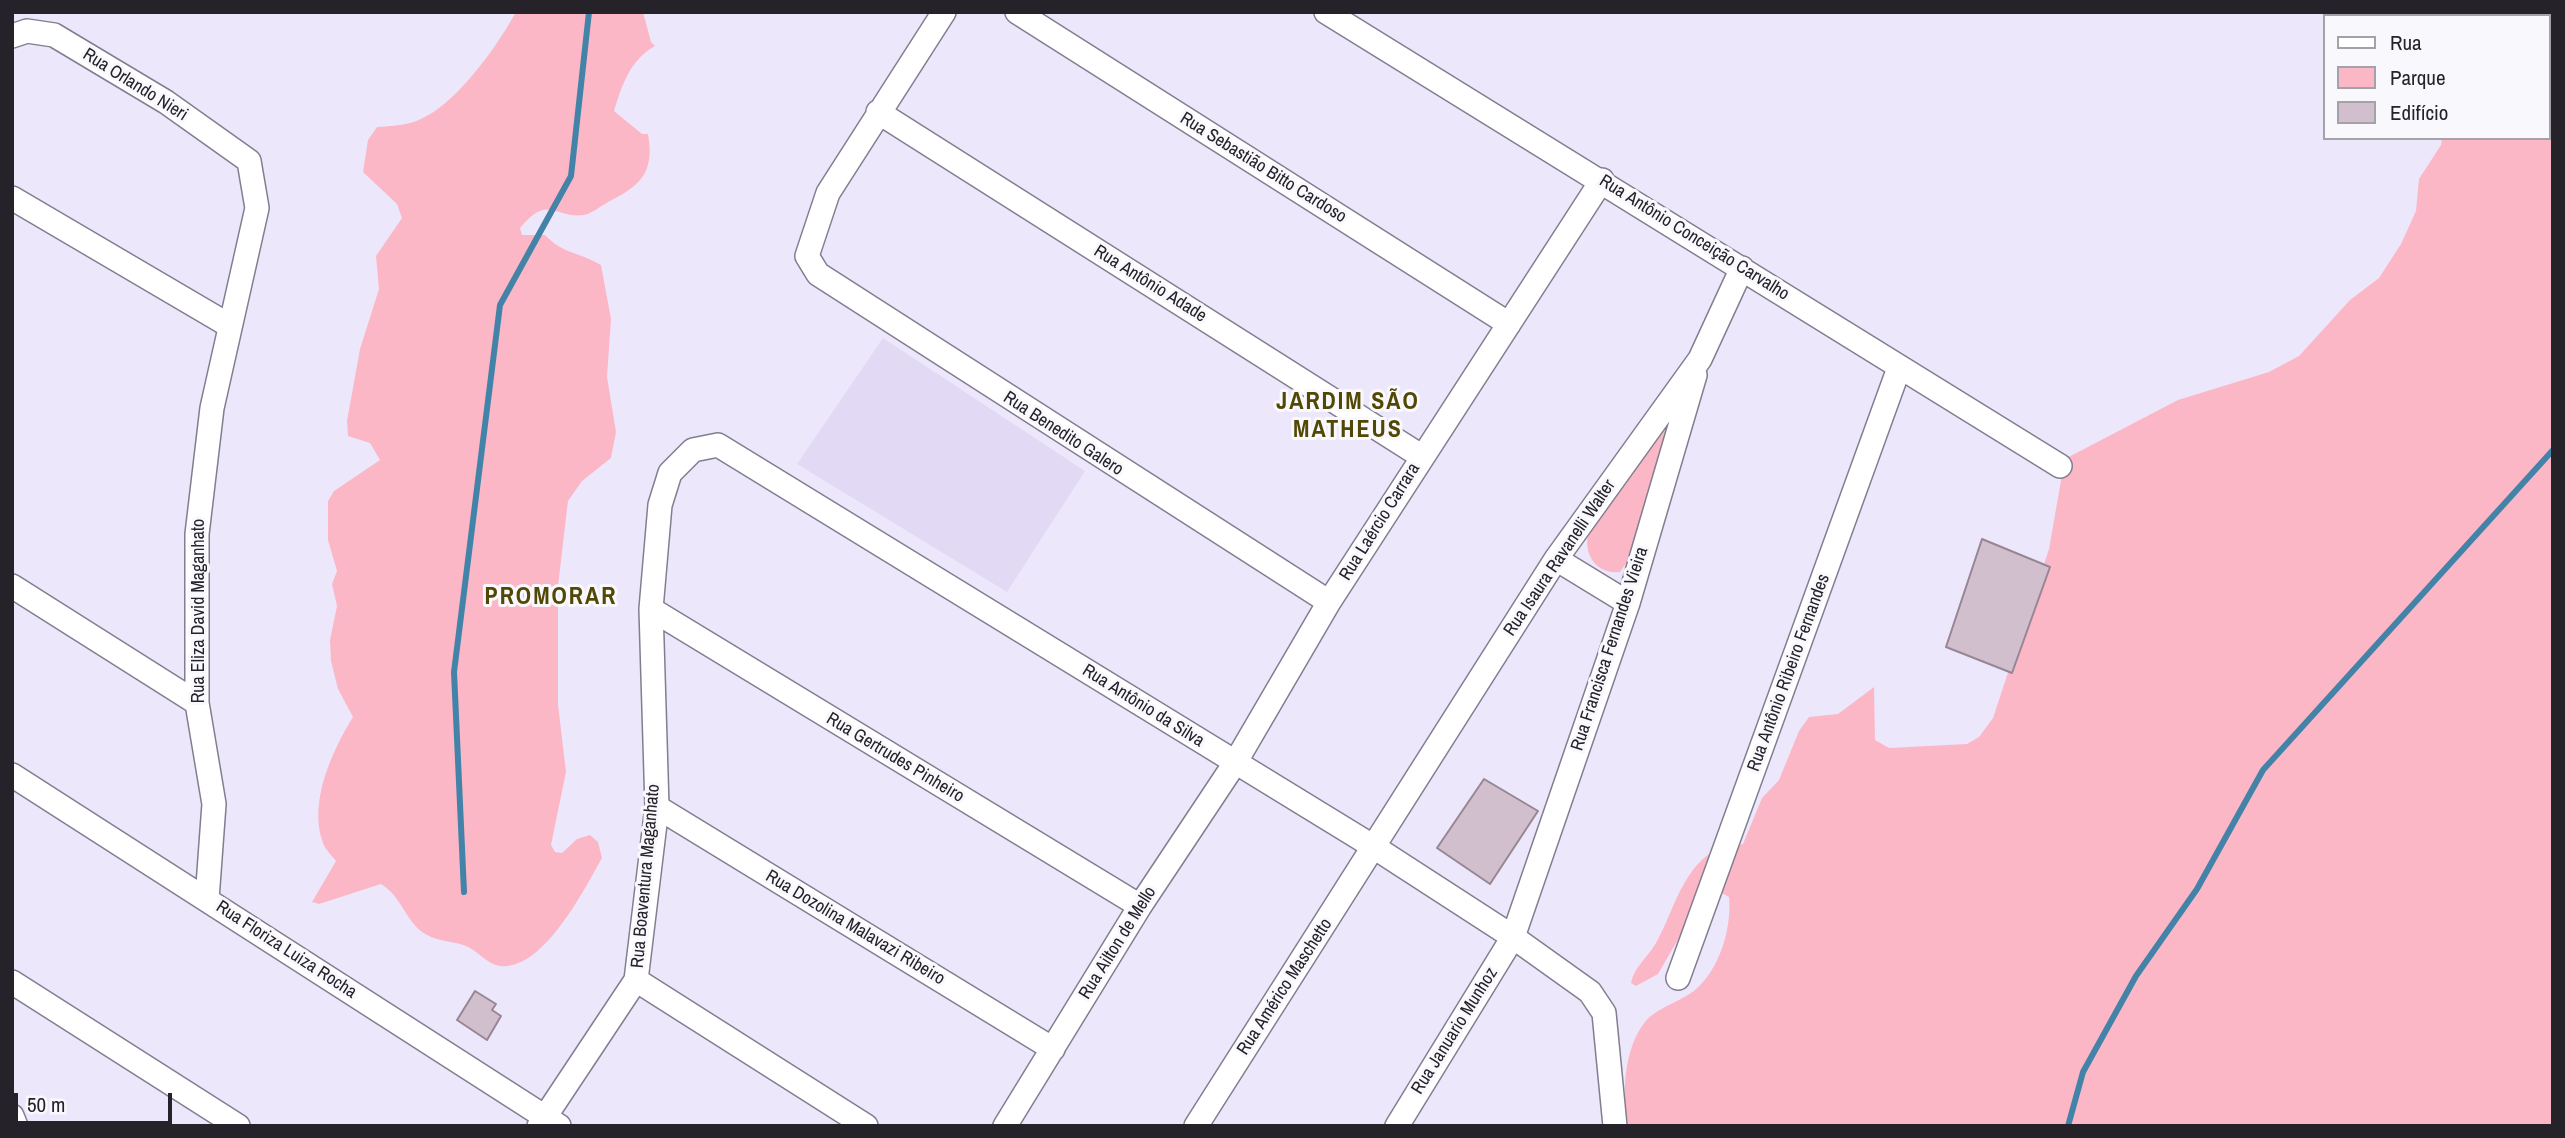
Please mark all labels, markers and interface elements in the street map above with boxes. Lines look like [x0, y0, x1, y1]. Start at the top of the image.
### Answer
legend [2324, 14, 2551, 140]
text: Rua [2390, 28, 2422, 57]
street label: Rua Orlando Nieri [78, 44, 192, 126]
text: Parque [2390, 63, 2446, 92]
text: Edifício [2390, 98, 2448, 127]
street label: Rua Sebastião Bitto Cardoso [1176, 108, 1350, 228]
street label: Rua Antônio Conceição Carvalho [1595, 171, 1793, 305]
street label: Rua Antônio Adade [1090, 241, 1210, 327]
street label: Rua Benedito Galero [999, 387, 1127, 481]
district label: JARDIM SÃO MATHEUS [1277, 389, 1419, 445]
street label: Rua Laércio Carrara [1335, 459, 1425, 585]
street label: Rua Isaura Ravanelli Walter [1500, 476, 1620, 640]
street label: Rua Eliza David Maganhato [188, 519, 210, 703]
street label: Rua Francisca Fernandes Vieira [1567, 544, 1653, 754]
street label: Rua Antônio Ribeiro Fernandes [1743, 571, 1835, 775]
district label: PROMORAR [486, 584, 616, 612]
street label: Rua Antônio da Silva [1078, 660, 1208, 752]
street label: Rua Gertrudes Pinheiro [822, 708, 968, 808]
street label: Rua Boaventura Maganhato [627, 783, 665, 969]
street label: Rua Dozolina Malavazi Ribeiro [762, 866, 948, 990]
street label: Rua Ailton de Mello [1075, 883, 1161, 1003]
street label: Rua Floriza Luiza Rocha [212, 896, 360, 1004]
street label: Rua Américo Maschetto [1233, 915, 1337, 1059]
street label: Rua Januario Munhoz [1407, 964, 1503, 1098]
scale bar [18, 1078, 175, 1122]
text: 50 m [27, 1090, 65, 1119]

